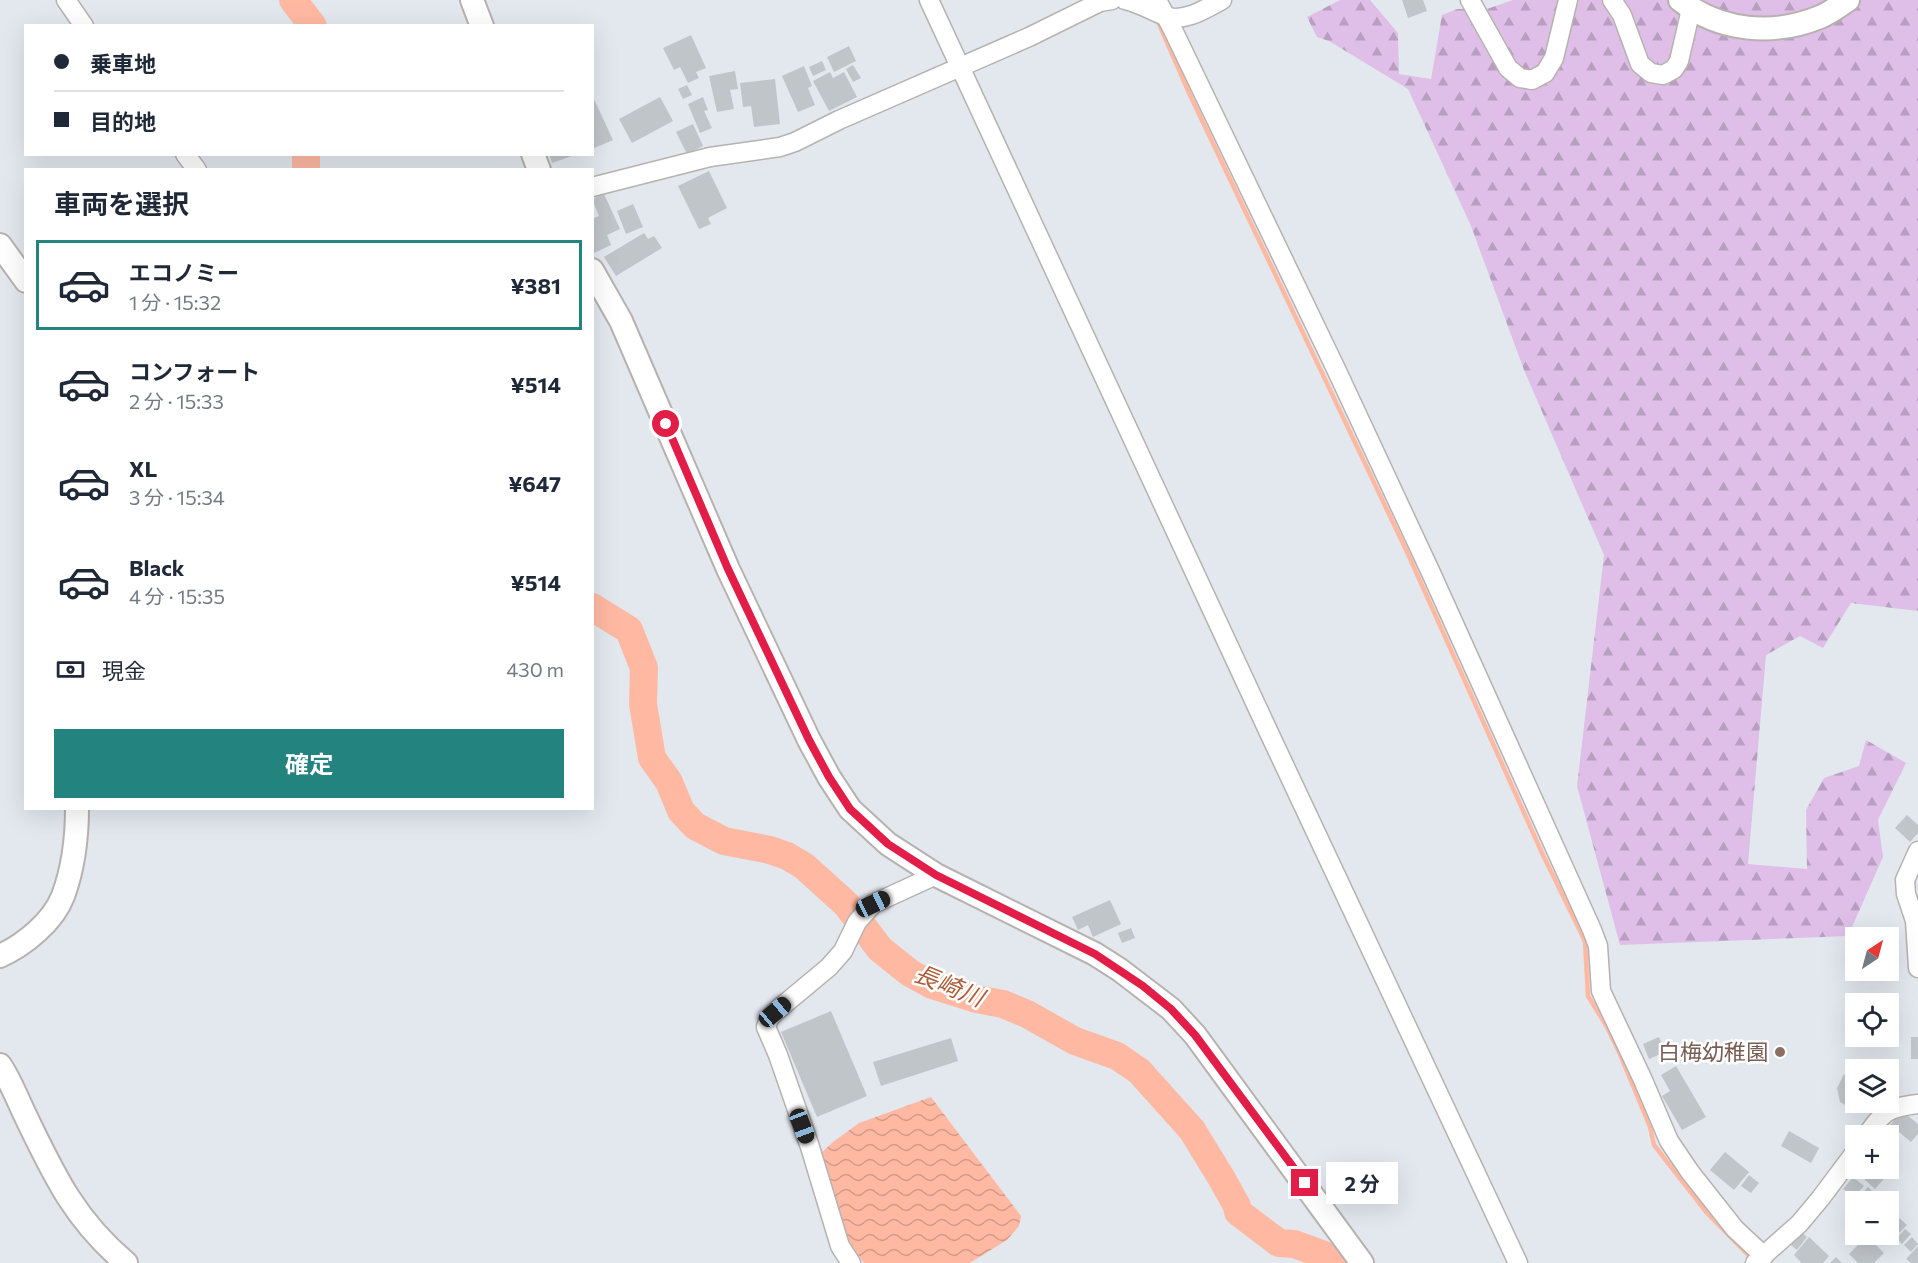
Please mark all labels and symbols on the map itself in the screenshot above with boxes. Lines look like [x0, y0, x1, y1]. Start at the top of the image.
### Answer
route start [652, 410, 679, 437]
car [853, 888, 893, 920]
north arrow [1845, 927, 1899, 981]
water label: 長崎川 [911, 958, 991, 1013]
car [755, 994, 795, 1030]
place label: 白梅幼稚園 [1658, 1038, 1768, 1065]
marker: 白梅幼稚園 [1773, 1045, 1787, 1059]
car [787, 1106, 817, 1146]
callout: 2 分 [1326, 1162, 1398, 1204]
route end [1291, 1169, 1318, 1196]

